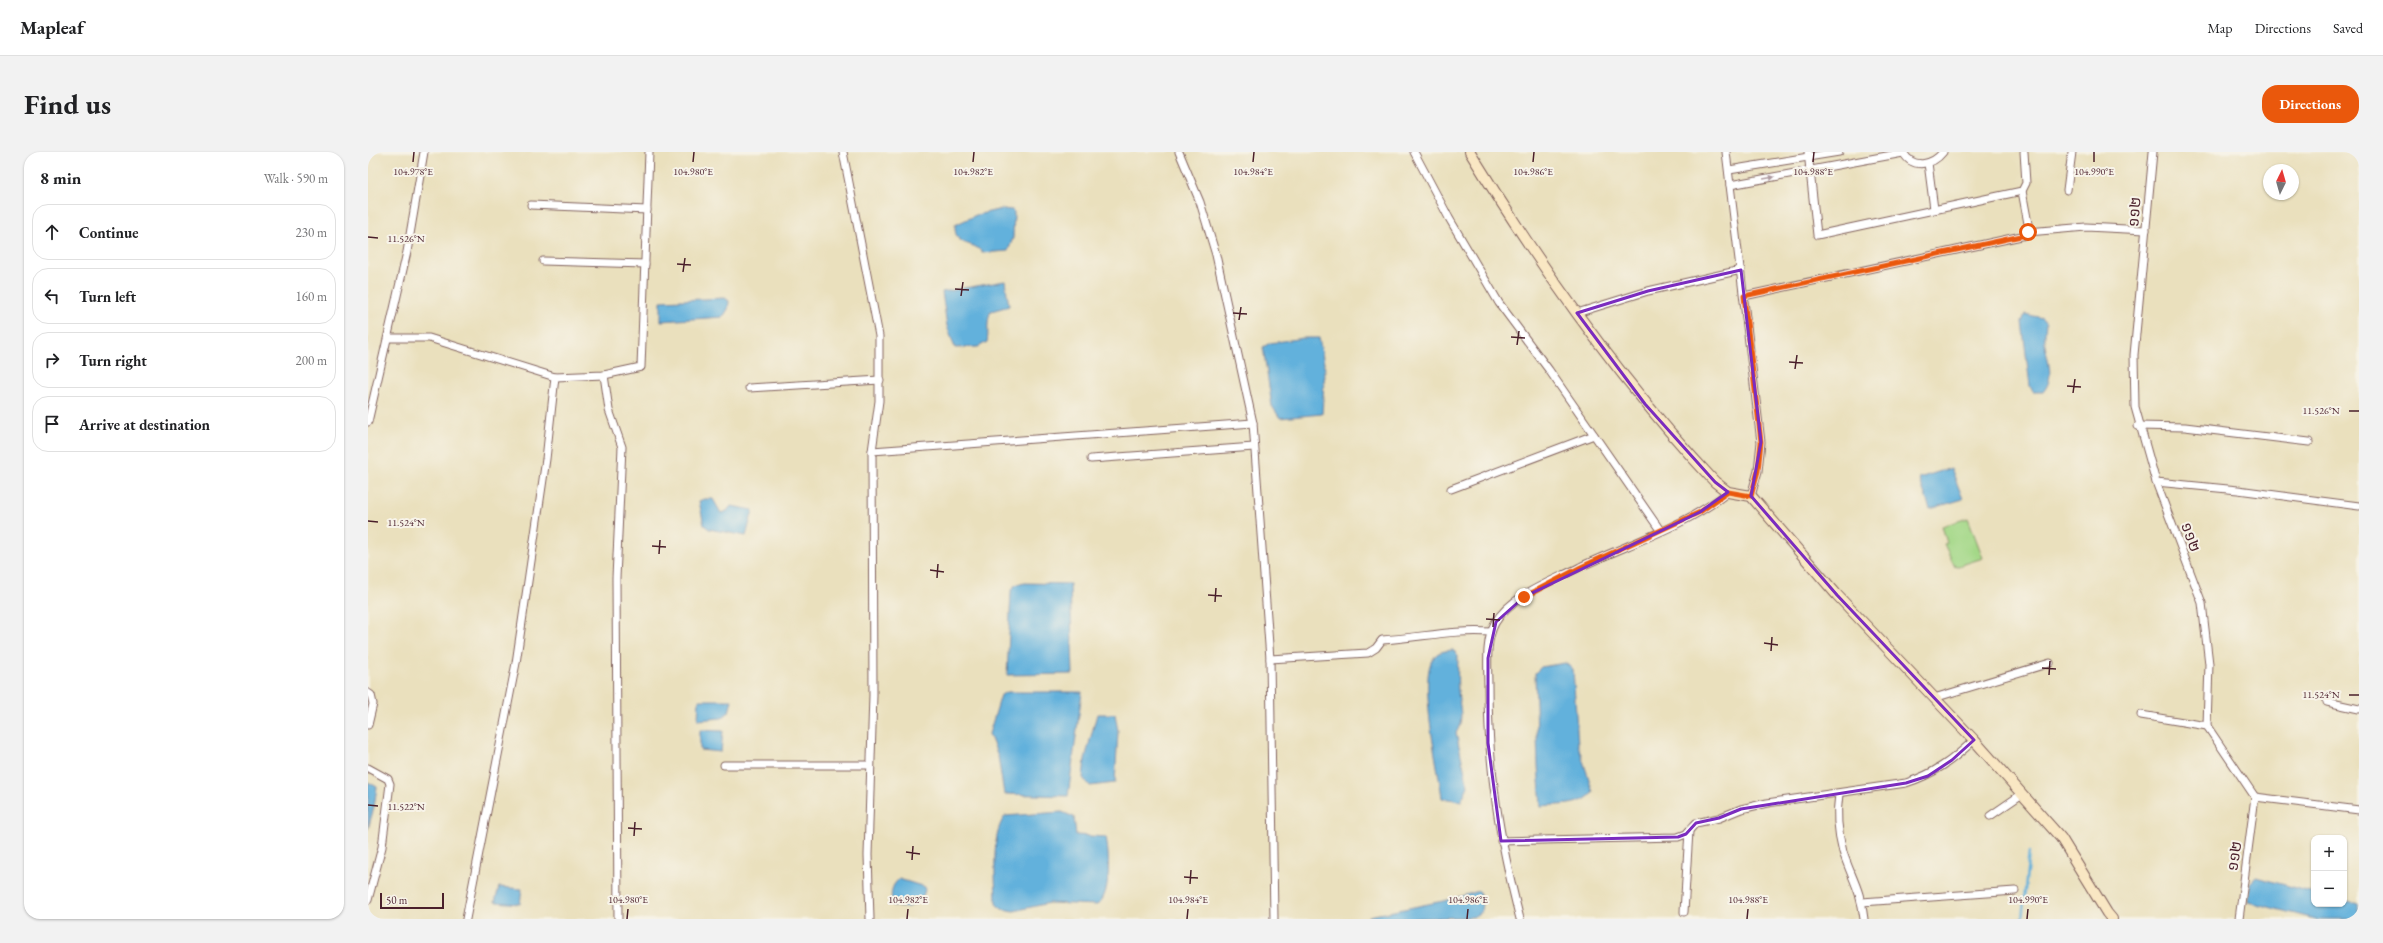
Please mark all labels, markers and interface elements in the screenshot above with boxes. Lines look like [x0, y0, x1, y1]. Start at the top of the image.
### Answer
text: Mapleaf [20, 15, 84, 40]
text: Map [2207, 19, 2233, 37]
text: Directions [2255, 19, 2311, 37]
text: Saved [2333, 19, 2363, 37]
button: Directions [2262, 85, 2359, 123]
text: Find us [24, 86, 111, 122]
north arrow [2263, 164, 2299, 200]
text: 104.978°E [393, 165, 433, 178]
text: 104.980°E [673, 165, 713, 178]
text: 104.982°E [953, 165, 993, 178]
text: 104.984°E [1233, 165, 1273, 178]
text: 104.986°E [1513, 165, 1553, 178]
text: 104.988°E [1793, 165, 1833, 178]
text: 104.990°E [2074, 165, 2114, 178]
text: 8 min [40, 167, 81, 189]
text: Walk · 590 m [264, 170, 328, 187]
one-way arrow [1763, 174, 1775, 180]
street label: ១១២ [2123, 196, 2145, 228]
icon: ahead [41, 221, 63, 243]
text: Continue [79, 223, 139, 242]
route start [2019, 223, 2037, 241]
text: 230 m [296, 224, 327, 241]
text: 11.526°N [387, 232, 425, 245]
icon: left [41, 285, 63, 307]
text: Turn left [79, 287, 136, 306]
text: 160 m [296, 288, 327, 305]
icon: right [41, 349, 63, 371]
text: Turn right [79, 351, 147, 370]
text: 200 m [296, 352, 327, 369]
text: 11.526°N [2302, 404, 2340, 417]
icon: arrive [41, 413, 63, 435]
text: Arrive at destination [79, 415, 210, 434]
text: 11.524°N [387, 516, 425, 529]
street label: ១១២ [2177, 519, 2205, 555]
route end [1515, 588, 1533, 606]
text: 11.524°N [2302, 688, 2340, 701]
text: 11.522°N [387, 800, 425, 813]
map controls [2311, 835, 2347, 907]
button: + [2311, 835, 2347, 871]
street label: ១១២ [2222, 840, 2246, 872]
button: − [2311, 871, 2347, 907]
scale bar [380, 891, 444, 910]
text: 50 m [386, 893, 407, 907]
text: 104.980°E [608, 893, 648, 906]
text: 104.982°E [888, 893, 928, 906]
text: 104.984°E [1168, 893, 1208, 906]
text: 104.986°E [1448, 893, 1488, 906]
text: 104.988°E [1728, 893, 1768, 906]
text: 104.990°E [2008, 893, 2048, 906]

